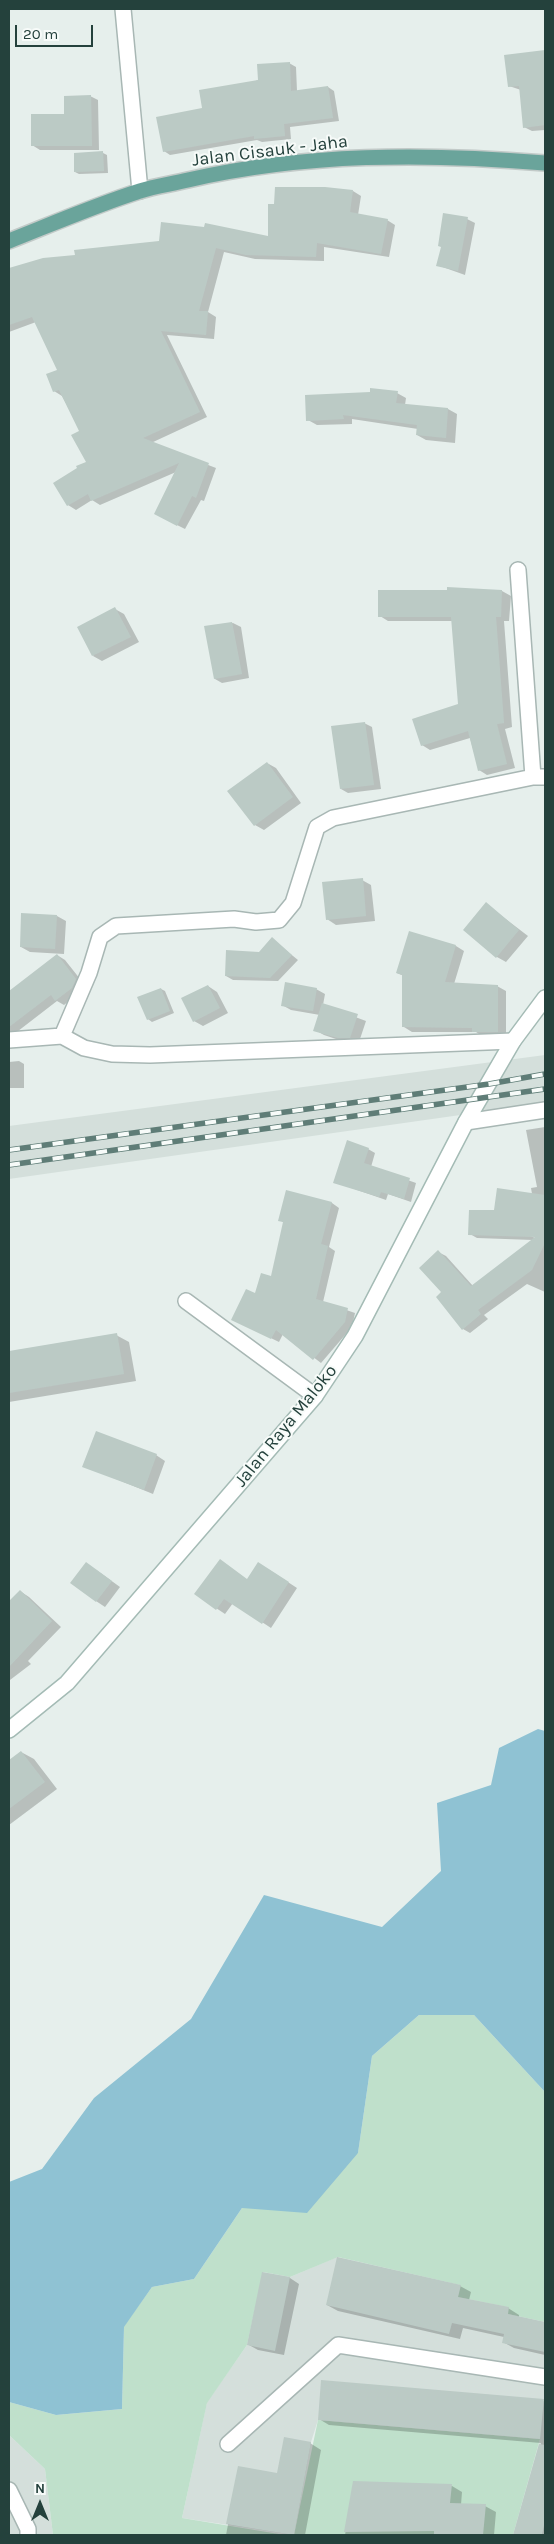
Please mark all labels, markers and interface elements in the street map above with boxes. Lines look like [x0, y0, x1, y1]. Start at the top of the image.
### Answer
scale bar [18, 15, 95, 47]
text: 20 m [23, 25, 58, 43]
street label: Jalan Cisauk - Jaha [191, 131, 349, 171]
street label: Jalan Raya Maloko [230, 1361, 342, 1491]
north arrow [15, 2479, 65, 2529]
text: N [35, 2480, 45, 2497]

